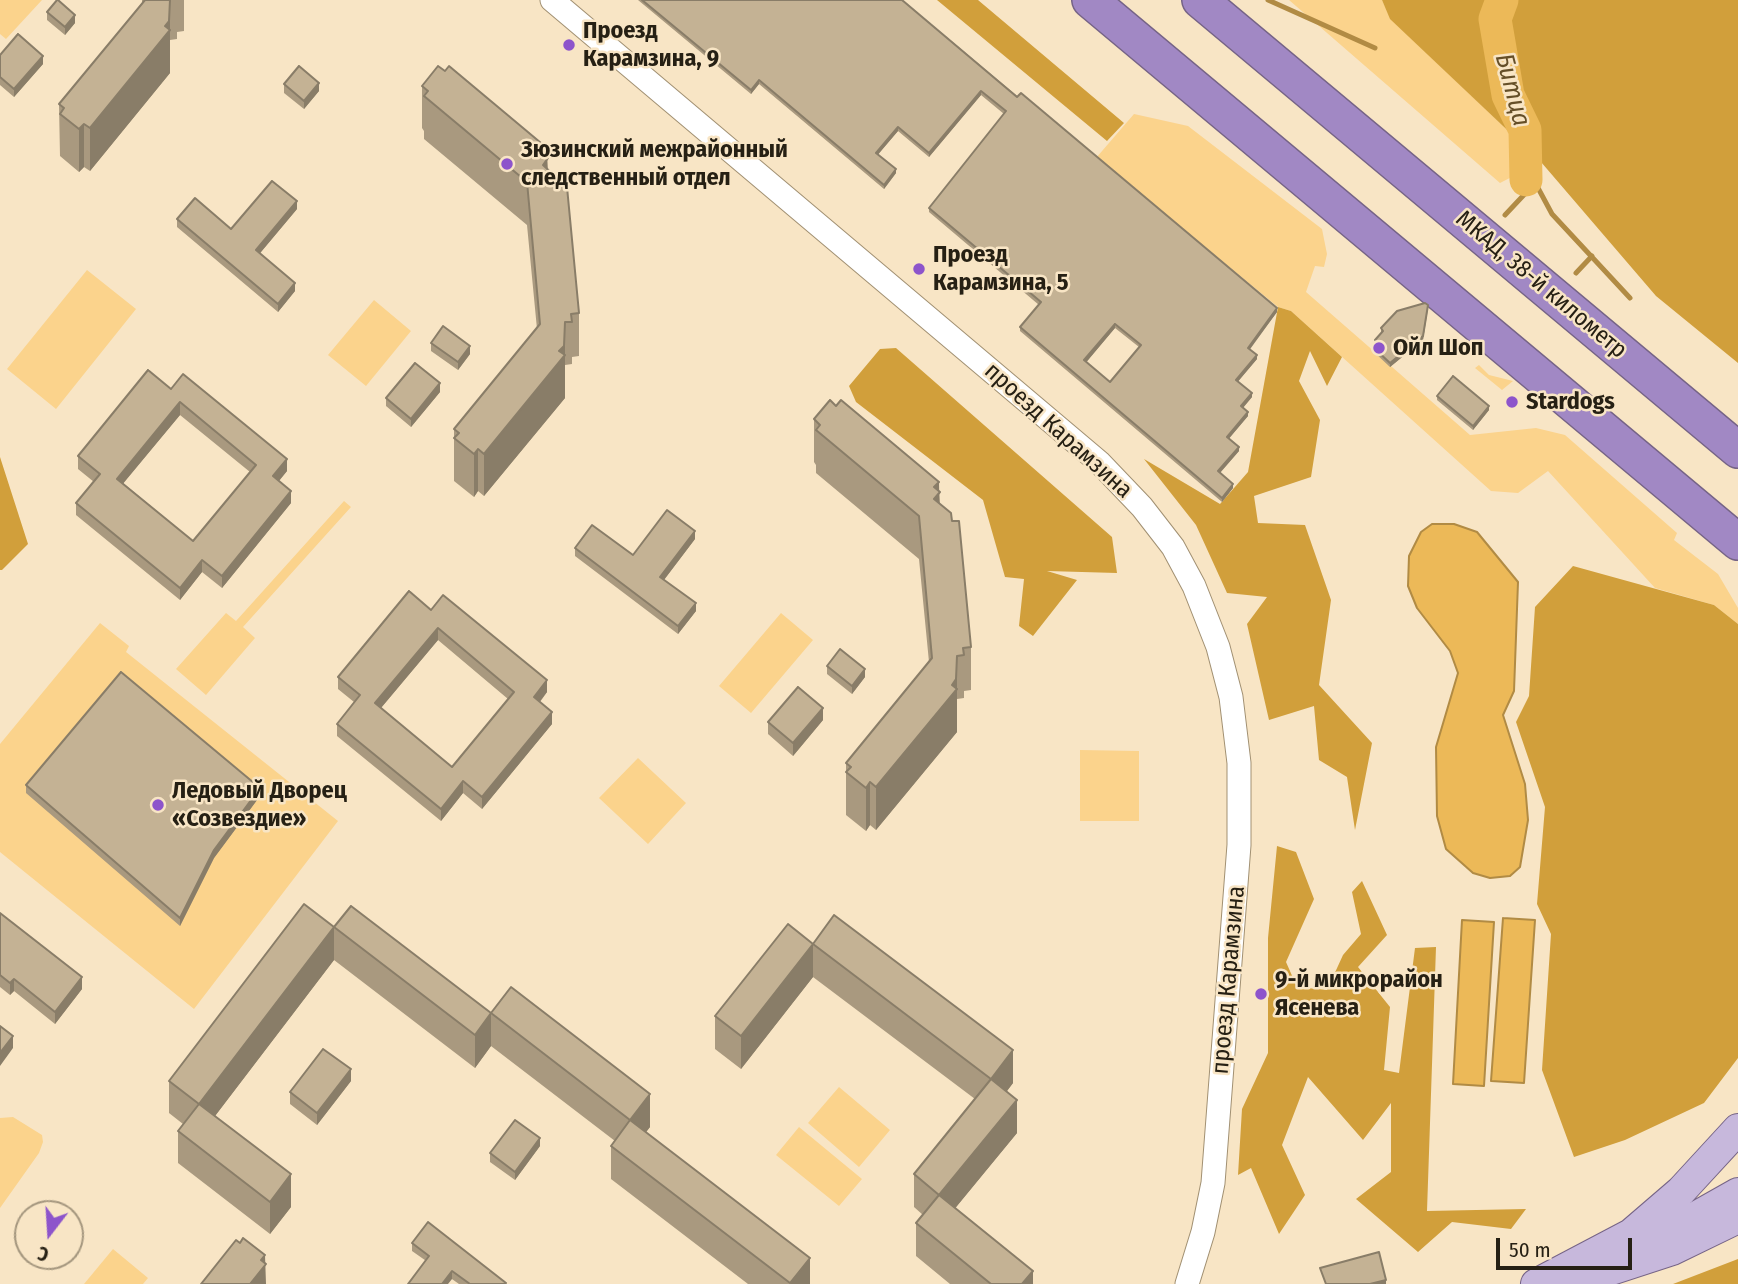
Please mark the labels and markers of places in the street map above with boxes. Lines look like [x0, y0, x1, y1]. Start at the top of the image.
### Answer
place label: Проезд Карамзина, 9 [583, 17, 719, 73]
marker: Проезд Карамзина, 9 [561, 37, 577, 53]
place label: Зюзинский межрайонный следственный отдел [521, 136, 788, 192]
marker: Зюзинский межрайонный следственный отдел [499, 156, 515, 172]
place label: Проезд Карамзина, 5 [933, 241, 1069, 297]
marker: Проезд Карамзина, 5 [911, 261, 927, 277]
place label: Ойл Шоп [1393, 334, 1484, 362]
marker: Ойл Шоп [1371, 340, 1387, 356]
place label: Stardogs [1526, 388, 1615, 416]
marker: Stardogs [1504, 394, 1520, 410]
place label: Ледовый Дворец «Созвездие» [172, 777, 347, 833]
marker: Ледовый Дворец «Созвездие» [150, 797, 166, 813]
place label: 9-й микрорайон Ясенева [1275, 966, 1443, 1022]
marker: 9-й микрорайон Ясенева [1253, 986, 1269, 1002]

